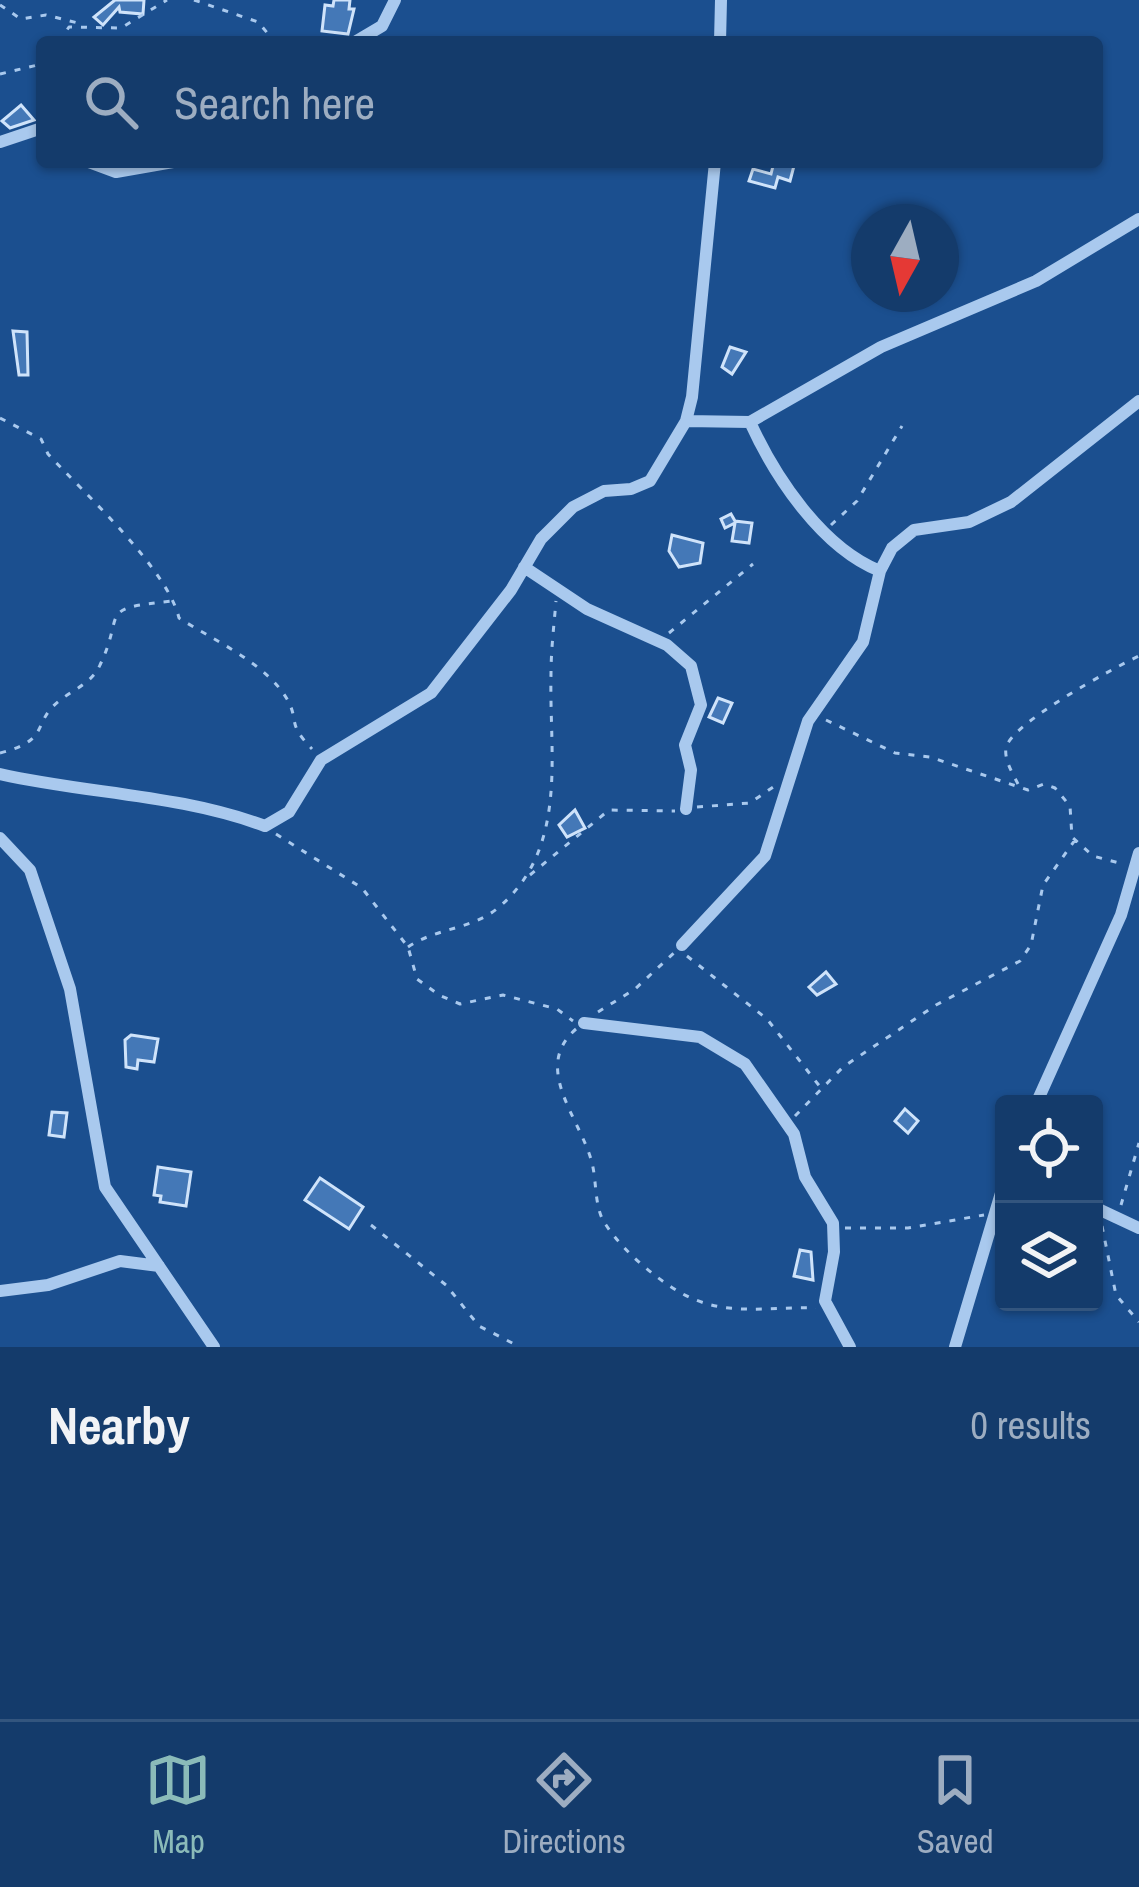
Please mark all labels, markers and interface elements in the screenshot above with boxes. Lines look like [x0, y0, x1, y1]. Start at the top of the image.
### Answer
search box [36, 36, 1103, 168]
icon: search [78, 69, 144, 135]
text: Search here [174, 72, 375, 133]
north arrow [851, 204, 959, 312]
map controls [995, 1095, 1103, 1311]
button: locate [995, 1095, 1103, 1203]
button: layers [995, 1203, 1103, 1311]
text: Nearby [48, 1391, 190, 1460]
text: 0 results [970, 1399, 1091, 1451]
tab: Map [145, 1747, 211, 1863]
tab: Directions [502, 1747, 626, 1863]
tab: Saved [917, 1747, 993, 1863]

